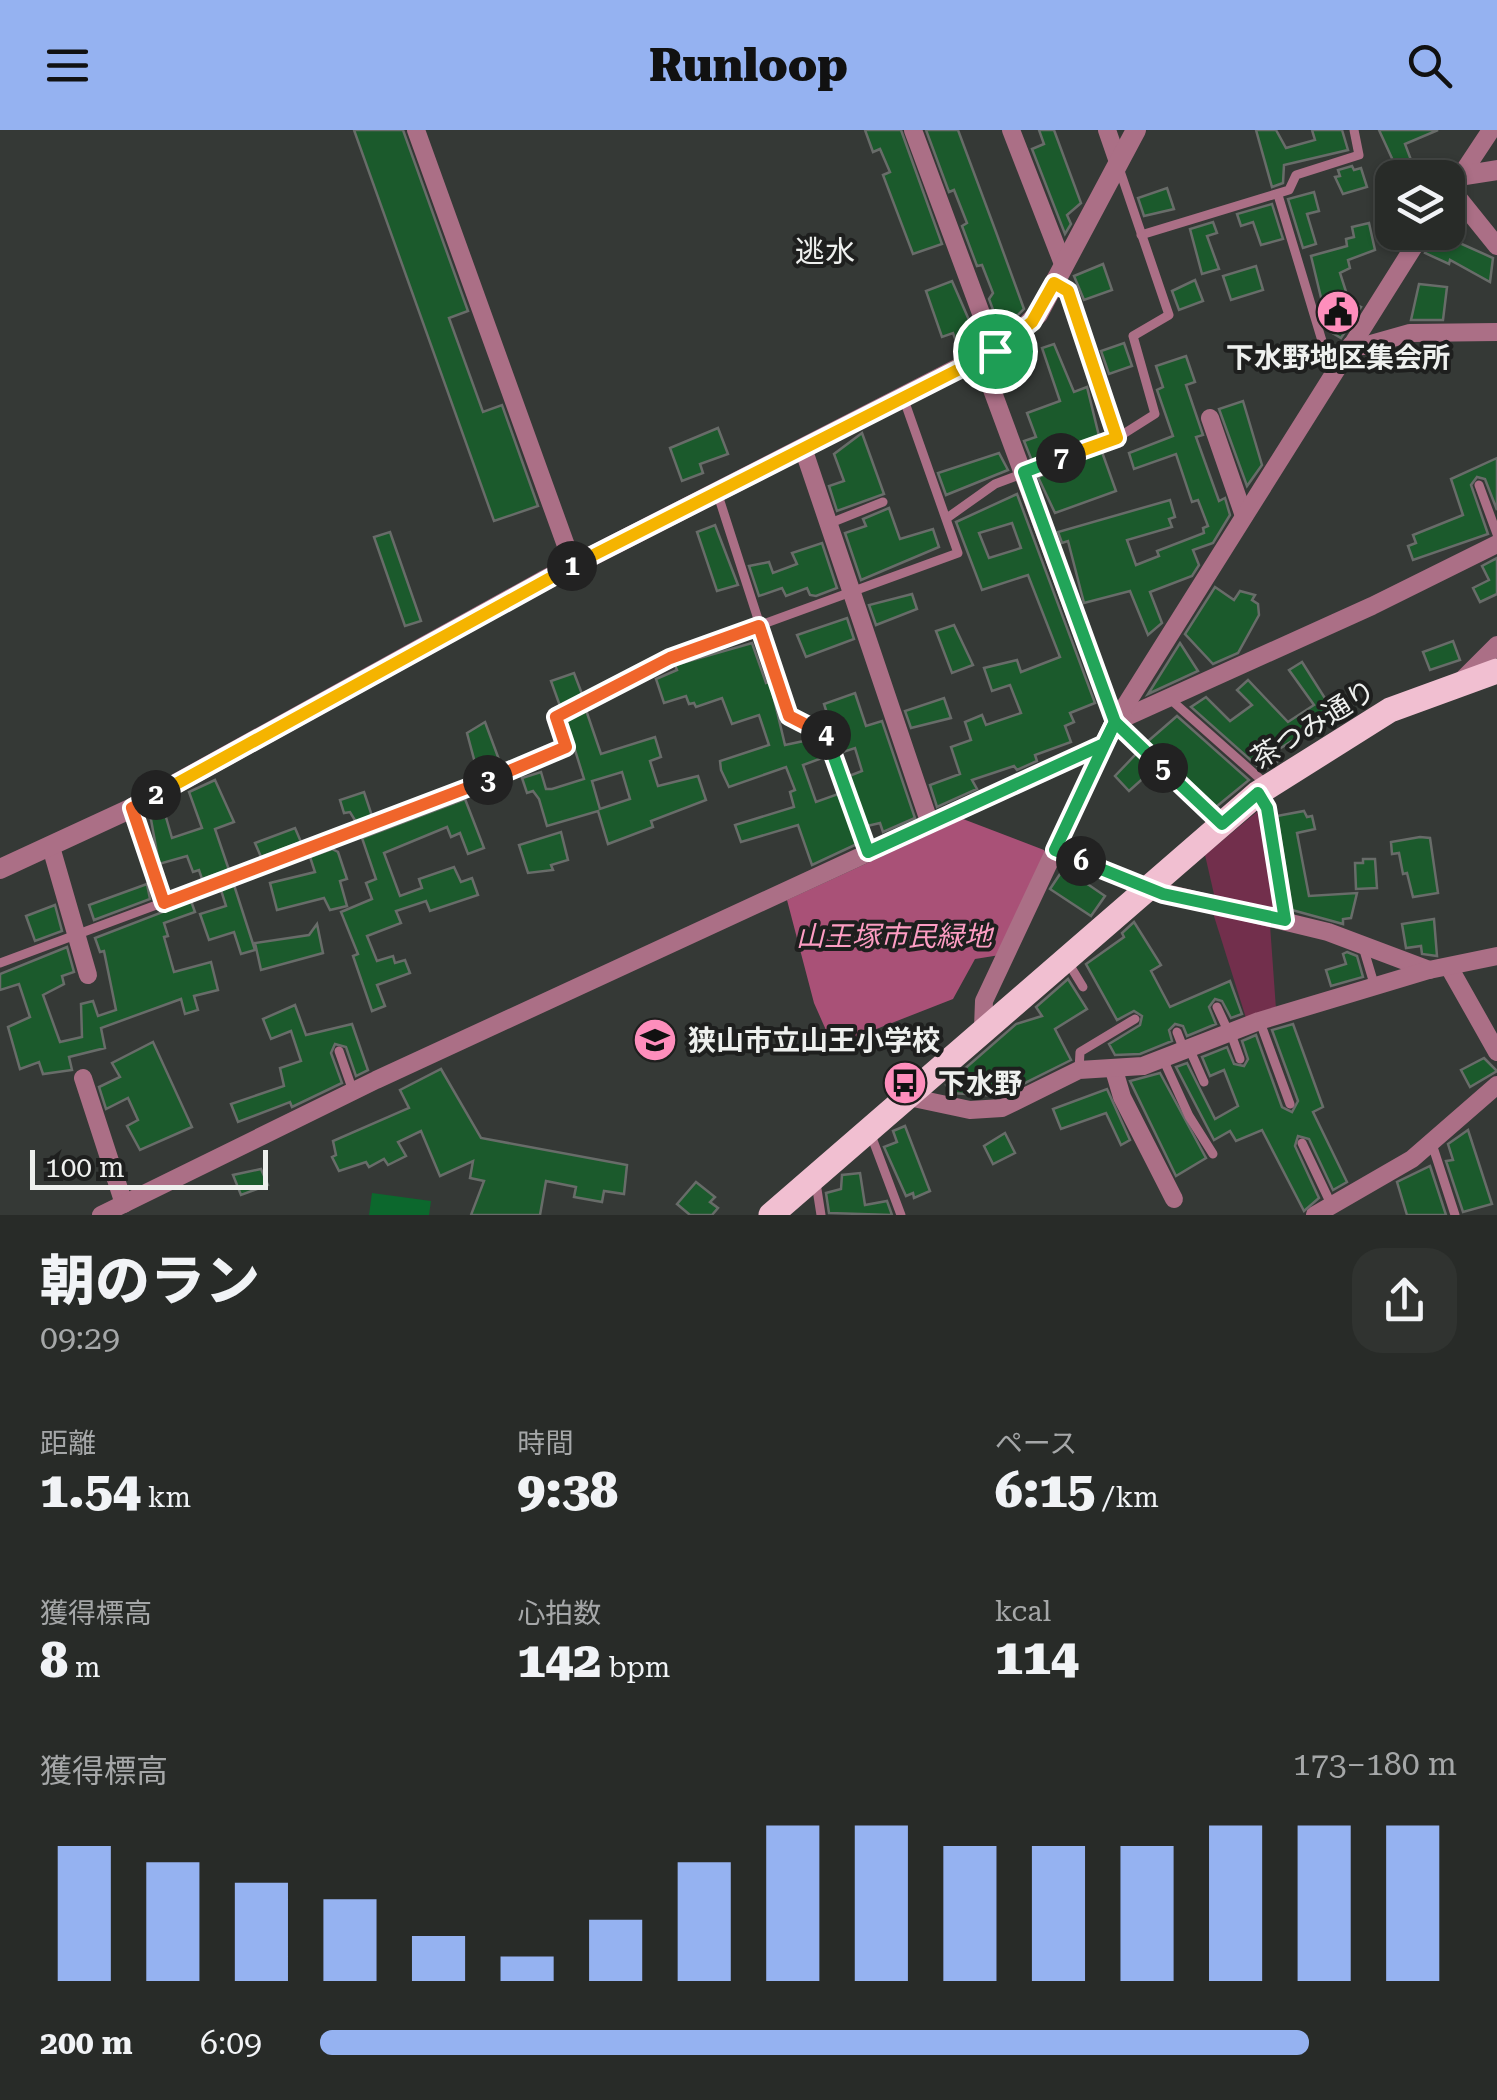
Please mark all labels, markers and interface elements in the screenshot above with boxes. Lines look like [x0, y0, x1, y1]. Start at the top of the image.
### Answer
icon: menu [40, 38, 95, 93]
icon: search [1402, 38, 1457, 93]
text: Runloop [649, 39, 848, 92]
map controls [1375, 160, 1465, 250]
button: layers [1375, 160, 1465, 250]
district label: 逃水 [795, 234, 855, 269]
public building icon: 下水野地区集会所 [1315, 289, 1361, 335]
pin [953, 309, 1038, 394]
icon: arrive [968, 324, 1023, 379]
place label: 下水野地区集会所 [1226, 341, 1450, 374]
pin: 7 [1036, 433, 1086, 483]
text: 7 [1053, 441, 1069, 474]
pin: 1 [547, 541, 597, 591]
text: 1 [564, 549, 580, 582]
street label: 茶つみ通り [1245, 673, 1381, 776]
pin: 4 [801, 710, 851, 760]
text: 4 [818, 718, 834, 751]
pin: 5 [1138, 743, 1188, 793]
text: 5 [1155, 751, 1171, 784]
pin: 3 [463, 755, 513, 805]
text: 3 [480, 763, 496, 796]
pin: 2 [131, 770, 181, 820]
text: 2 [148, 778, 164, 811]
pin: 6 [1056, 836, 1106, 886]
text: 6 [1073, 844, 1089, 877]
park label: 山王塚市民緑地 [796, 920, 995, 953]
school or university icon: 狭山市立山王小学校 [632, 1017, 678, 1063]
place label: 狭山市立山王小学校 [688, 1024, 940, 1057]
bus stop icon: 下水野 [882, 1060, 928, 1106]
place label: 下水野 [938, 1067, 1022, 1100]
scale bar [30, 1145, 268, 1190]
text: 100 m [45, 1151, 125, 1184]
button: share [1352, 1248, 1457, 1353]
text: 朝のラン [40, 1249, 260, 1313]
text: 09:29 [40, 1319, 120, 1357]
text: 距離 [40, 1427, 96, 1460]
text: 時間 [517, 1427, 573, 1460]
text: ペース [995, 1427, 1077, 1460]
text: 1.54 [40, 1461, 141, 1519]
text: 9:38 [517, 1461, 618, 1519]
text: 6:15 [995, 1461, 1095, 1519]
text: km [141, 1481, 191, 1514]
text: /km [1095, 1481, 1159, 1514]
text: kcal [995, 1595, 1051, 1628]
text: 獲得標高 [40, 1597, 152, 1630]
text: 心拍数 [517, 1597, 601, 1630]
text: 114 [995, 1628, 1079, 1686]
text: 8 [40, 1631, 68, 1689]
text: 142 [517, 1631, 601, 1689]
text: m [68, 1651, 101, 1684]
text: bpm [601, 1651, 670, 1684]
text: 173–180 m [1293, 1745, 1457, 1783]
text: 獲得標高 [40, 1752, 168, 1790]
text: 200 m [40, 2024, 133, 2062]
text: 6:09 [200, 2024, 262, 2062]

